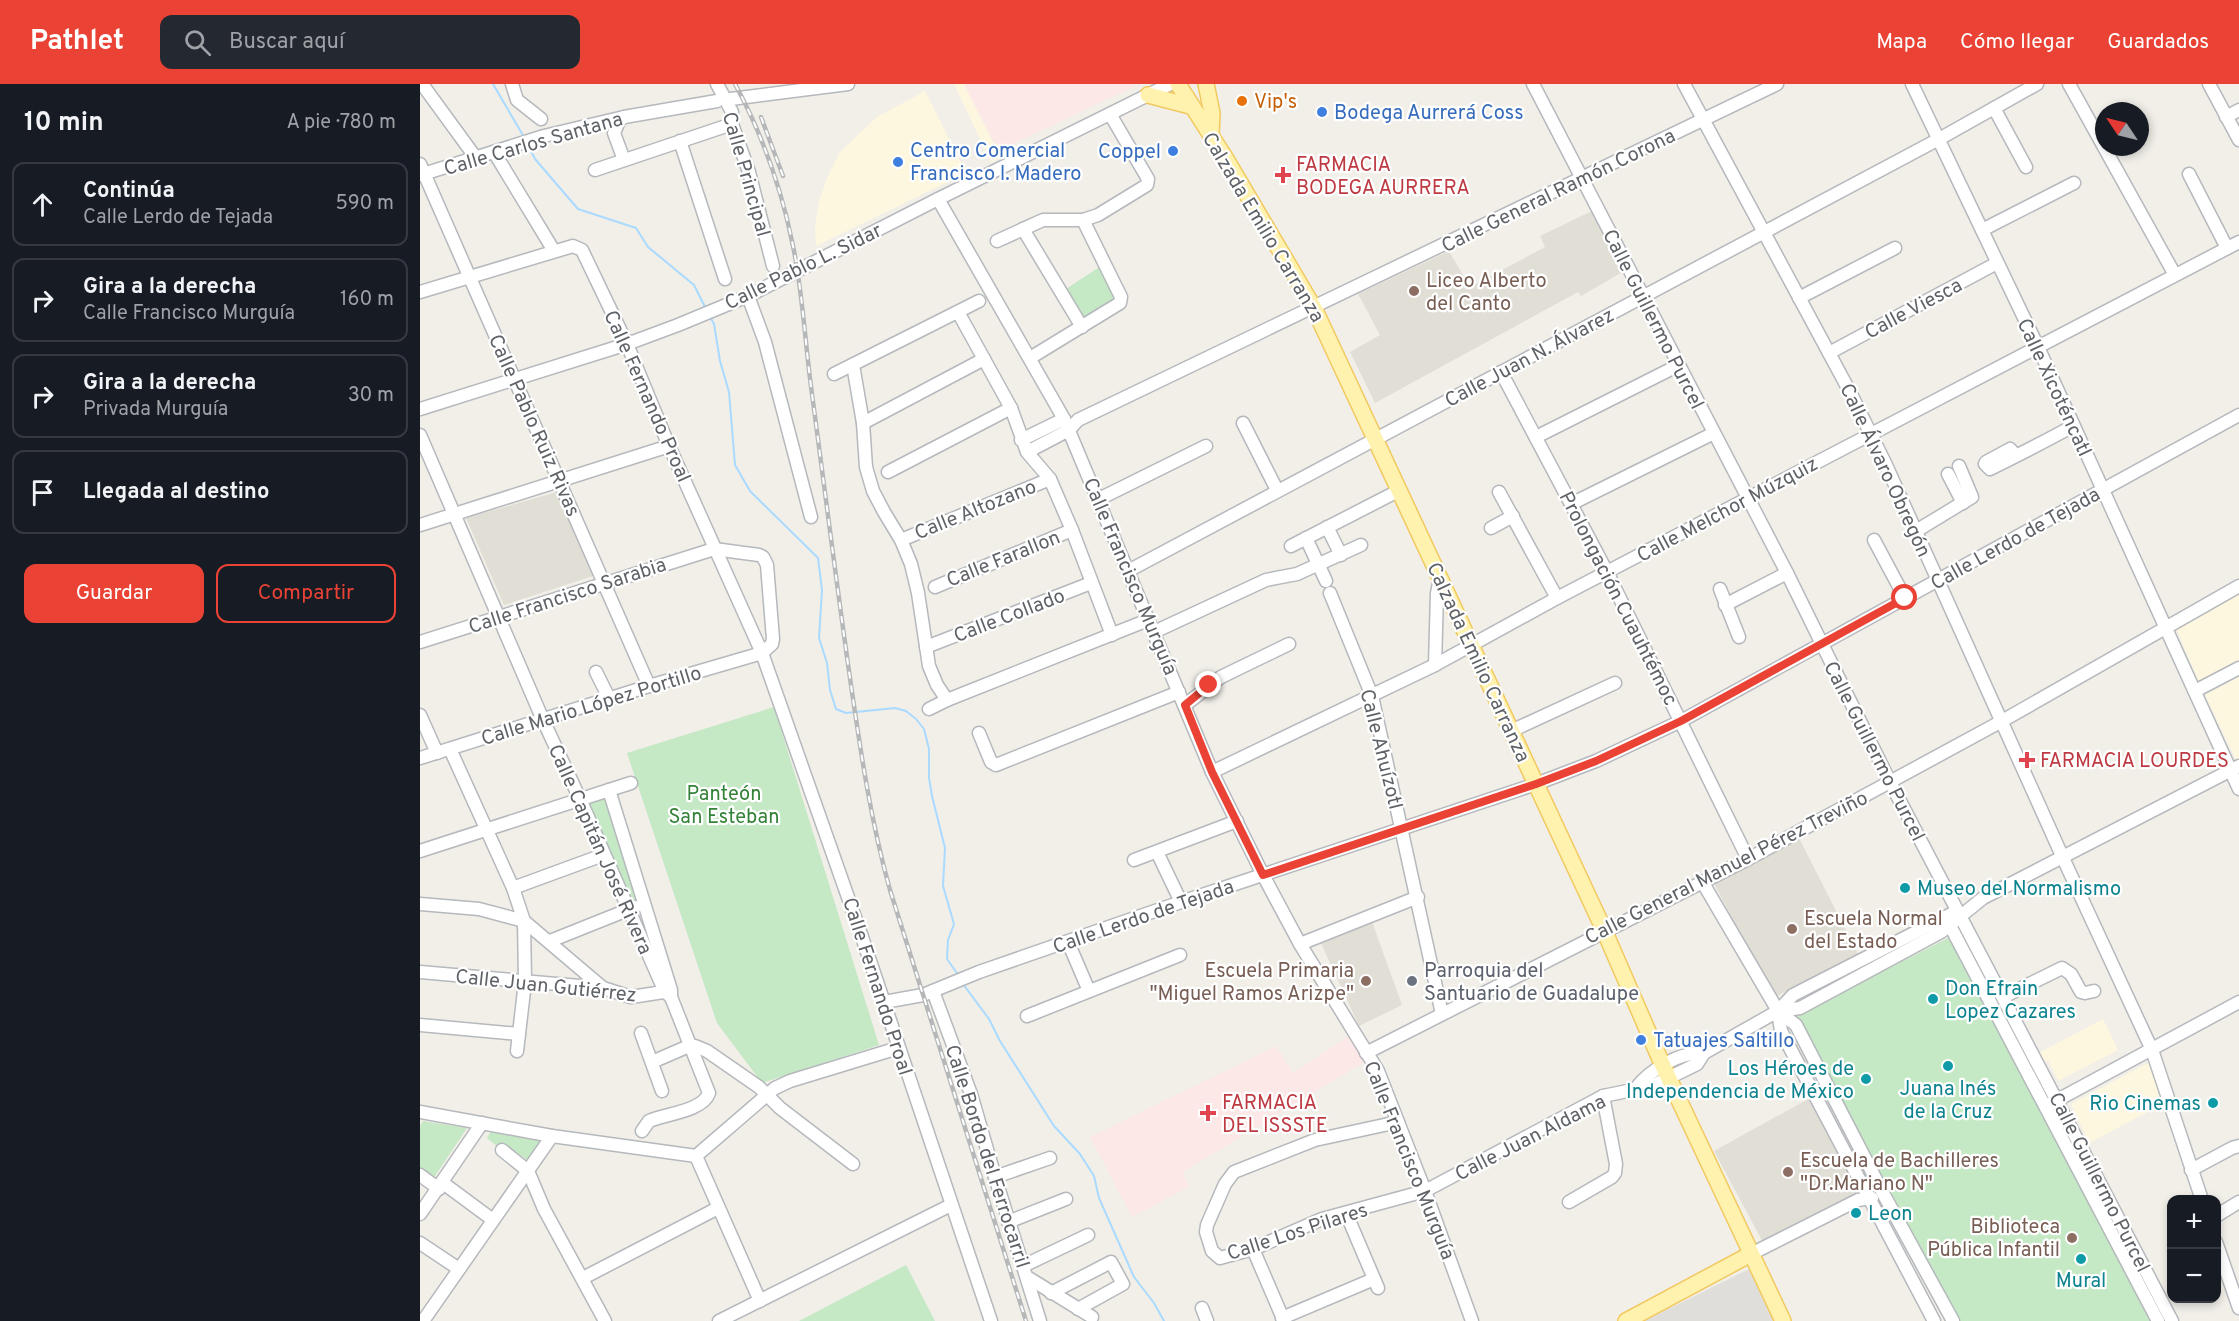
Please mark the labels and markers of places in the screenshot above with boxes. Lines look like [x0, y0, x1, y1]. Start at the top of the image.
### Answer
place label: Vip's [1254, 90, 1297, 116]
marker: Vip's [1235, 94, 1249, 108]
place label: Bodega Aurrerá Coss [1334, 101, 1524, 127]
marker: Bodega Aurrerá Coss [1315, 105, 1329, 119]
place label: Centro Comercial Francisco I. Madero [910, 139, 1081, 188]
place label: Coppel [1098, 140, 1161, 166]
marker: Coppel [1166, 144, 1180, 158]
place label: FARMACIA BODEGA AURRERA [1296, 153, 1470, 202]
marker: Centro Comercial Francisco I. Madero [891, 155, 905, 169]
marker: FARMACIA BODEGA AURRERA [1274, 166, 1292, 184]
place label: Liceo Alberto del Canto [1426, 269, 1547, 318]
marker: Liceo Alberto del Canto [1407, 284, 1421, 298]
place label: FARMACIA LOURDES [2040, 749, 2229, 775]
marker: FARMACIA LOURDES [2018, 751, 2036, 769]
place label: Museo del Normalismo [1917, 877, 2121, 903]
marker: Museo del Normalismo [1898, 881, 1912, 895]
place label: Escuela Normal del Estado [1804, 907, 1943, 956]
marker: Escuela Normal del Estado [1785, 922, 1799, 936]
place label: Escuela Primaria "Miguel Ramos Arizpe" [1149, 959, 1354, 1008]
place label: Parroquia del Santuario de Guadalupe [1424, 959, 1639, 1008]
marker: Escuela Primaria "Miguel Ramos Arizpe" [1359, 974, 1373, 988]
marker: Parroquia del Santuario de Guadalupe [1405, 974, 1419, 988]
place label: Don Efrain Lopez Cazares [1945, 977, 2076, 1026]
marker: Don Efrain Lopez Cazares [1926, 992, 1940, 1006]
place label: Tatuajes Saltillo [1653, 1029, 1795, 1055]
marker: Tatuajes Saltillo [1634, 1033, 1648, 1047]
place label: Los Héroes de Independencia de México [1626, 1057, 1854, 1106]
marker: Juana Inés de la Cruz [1941, 1059, 1955, 1073]
marker: Los Héroes de Independencia de México [1859, 1072, 1873, 1086]
place label: Juana Inés de la Cruz [1899, 1077, 1997, 1126]
place label: FARMACIA DEL ISSSTE [1222, 1091, 1328, 1140]
place label: Rio Cinemas [2089, 1092, 2201, 1118]
marker: Rio Cinemas [2206, 1096, 2220, 1110]
marker: FARMACIA DEL ISSSTE [1199, 1104, 1217, 1122]
place label: Escuela de Bachilleres "Dr.Mariano N" [1800, 1149, 1999, 1198]
marker: Escuela de Bachilleres "Dr.Mariano N" [1781, 1165, 1795, 1179]
place label: Leon [1868, 1202, 1913, 1228]
marker: Leon [1849, 1206, 1863, 1220]
place label: Biblioteca Pública Infantil [1927, 1215, 2060, 1264]
marker: Biblioteca Pública Infantil [2065, 1231, 2079, 1245]
marker: Mural [2074, 1252, 2088, 1266]
place label: Mural [2056, 1269, 2106, 1295]

